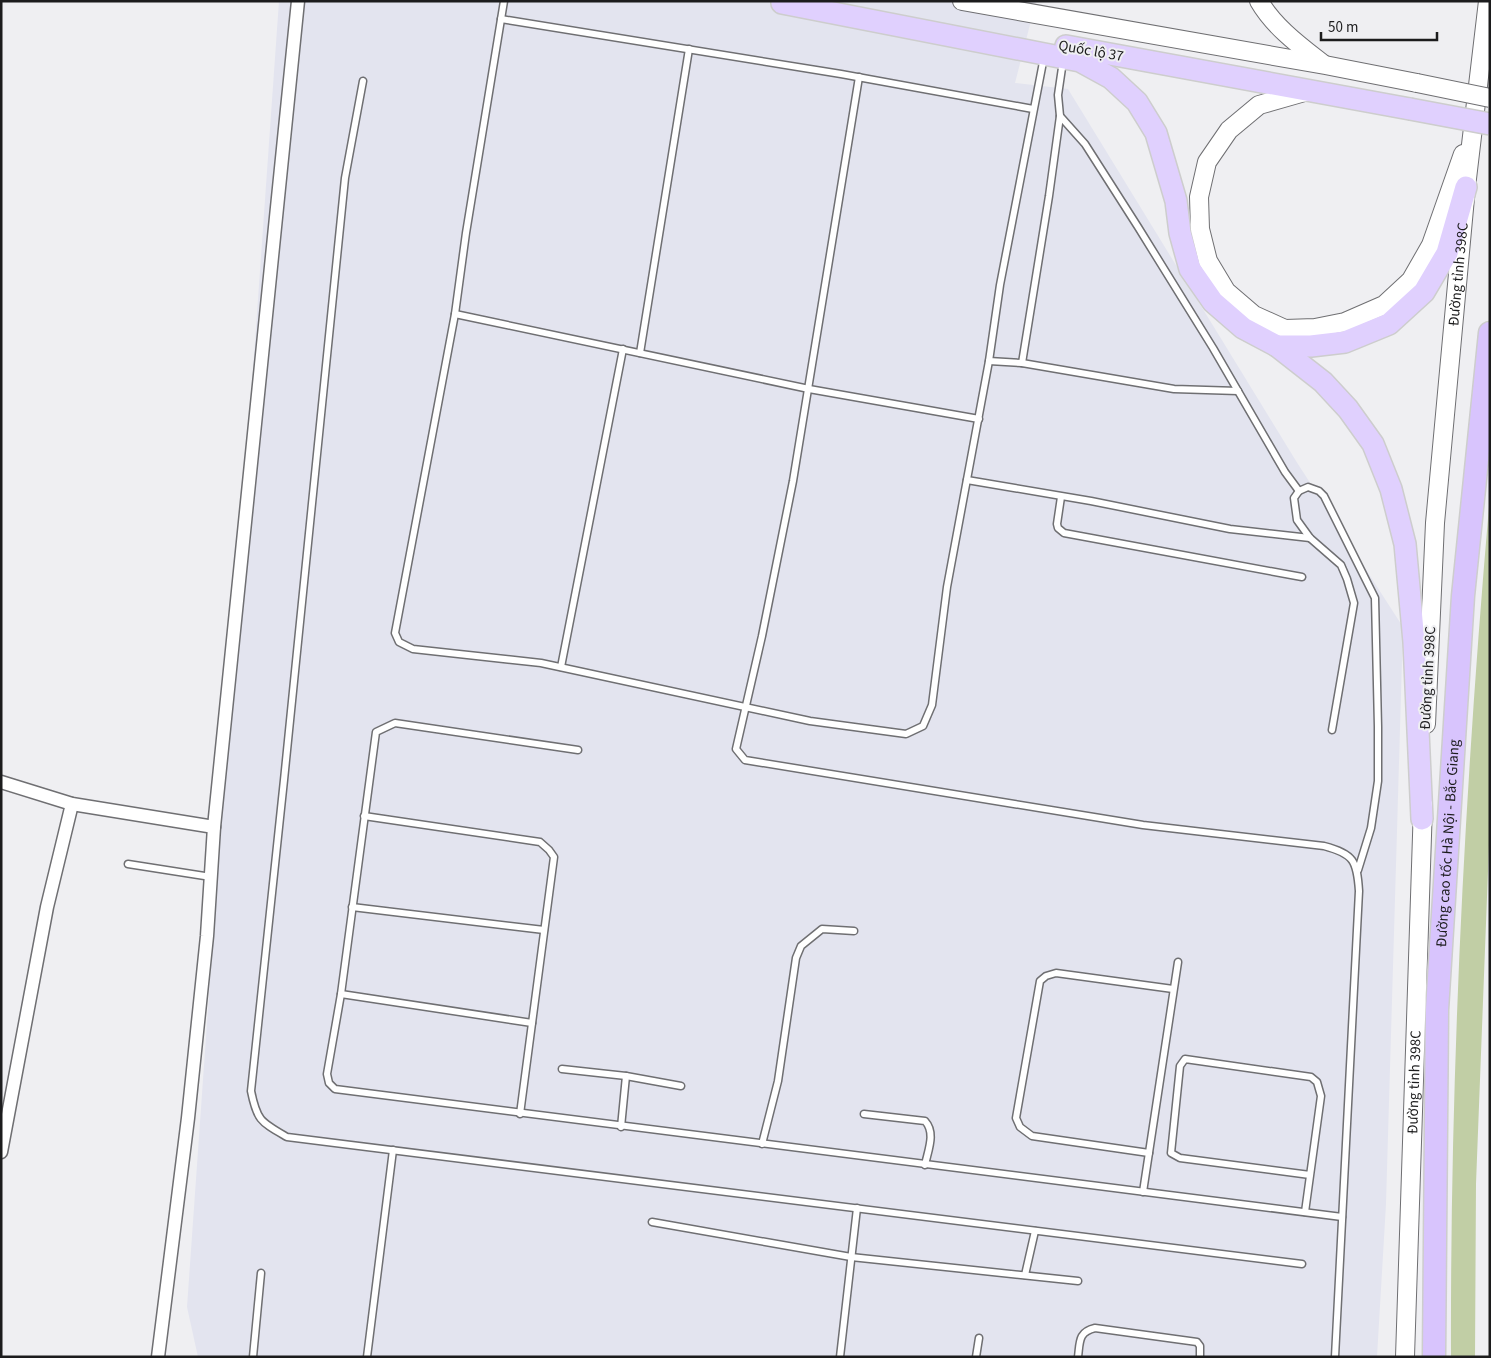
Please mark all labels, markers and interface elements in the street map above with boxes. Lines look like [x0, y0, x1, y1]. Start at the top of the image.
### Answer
scale bar [1321, 10, 1437, 42]
text: 50 m [1328, 17, 1358, 38]
street label: Quốc lộ 37 [1057, 35, 1125, 67]
street label: Đường tỉnh 398C [1443, 221, 1473, 327]
street label: Đường tỉnh 398C [1415, 625, 1441, 730]
street label: Đường cao tốc Hà Nội - Bắc Giang [1430, 738, 1464, 948]
street label: Đường tỉnh 398C [1402, 1030, 1426, 1134]

